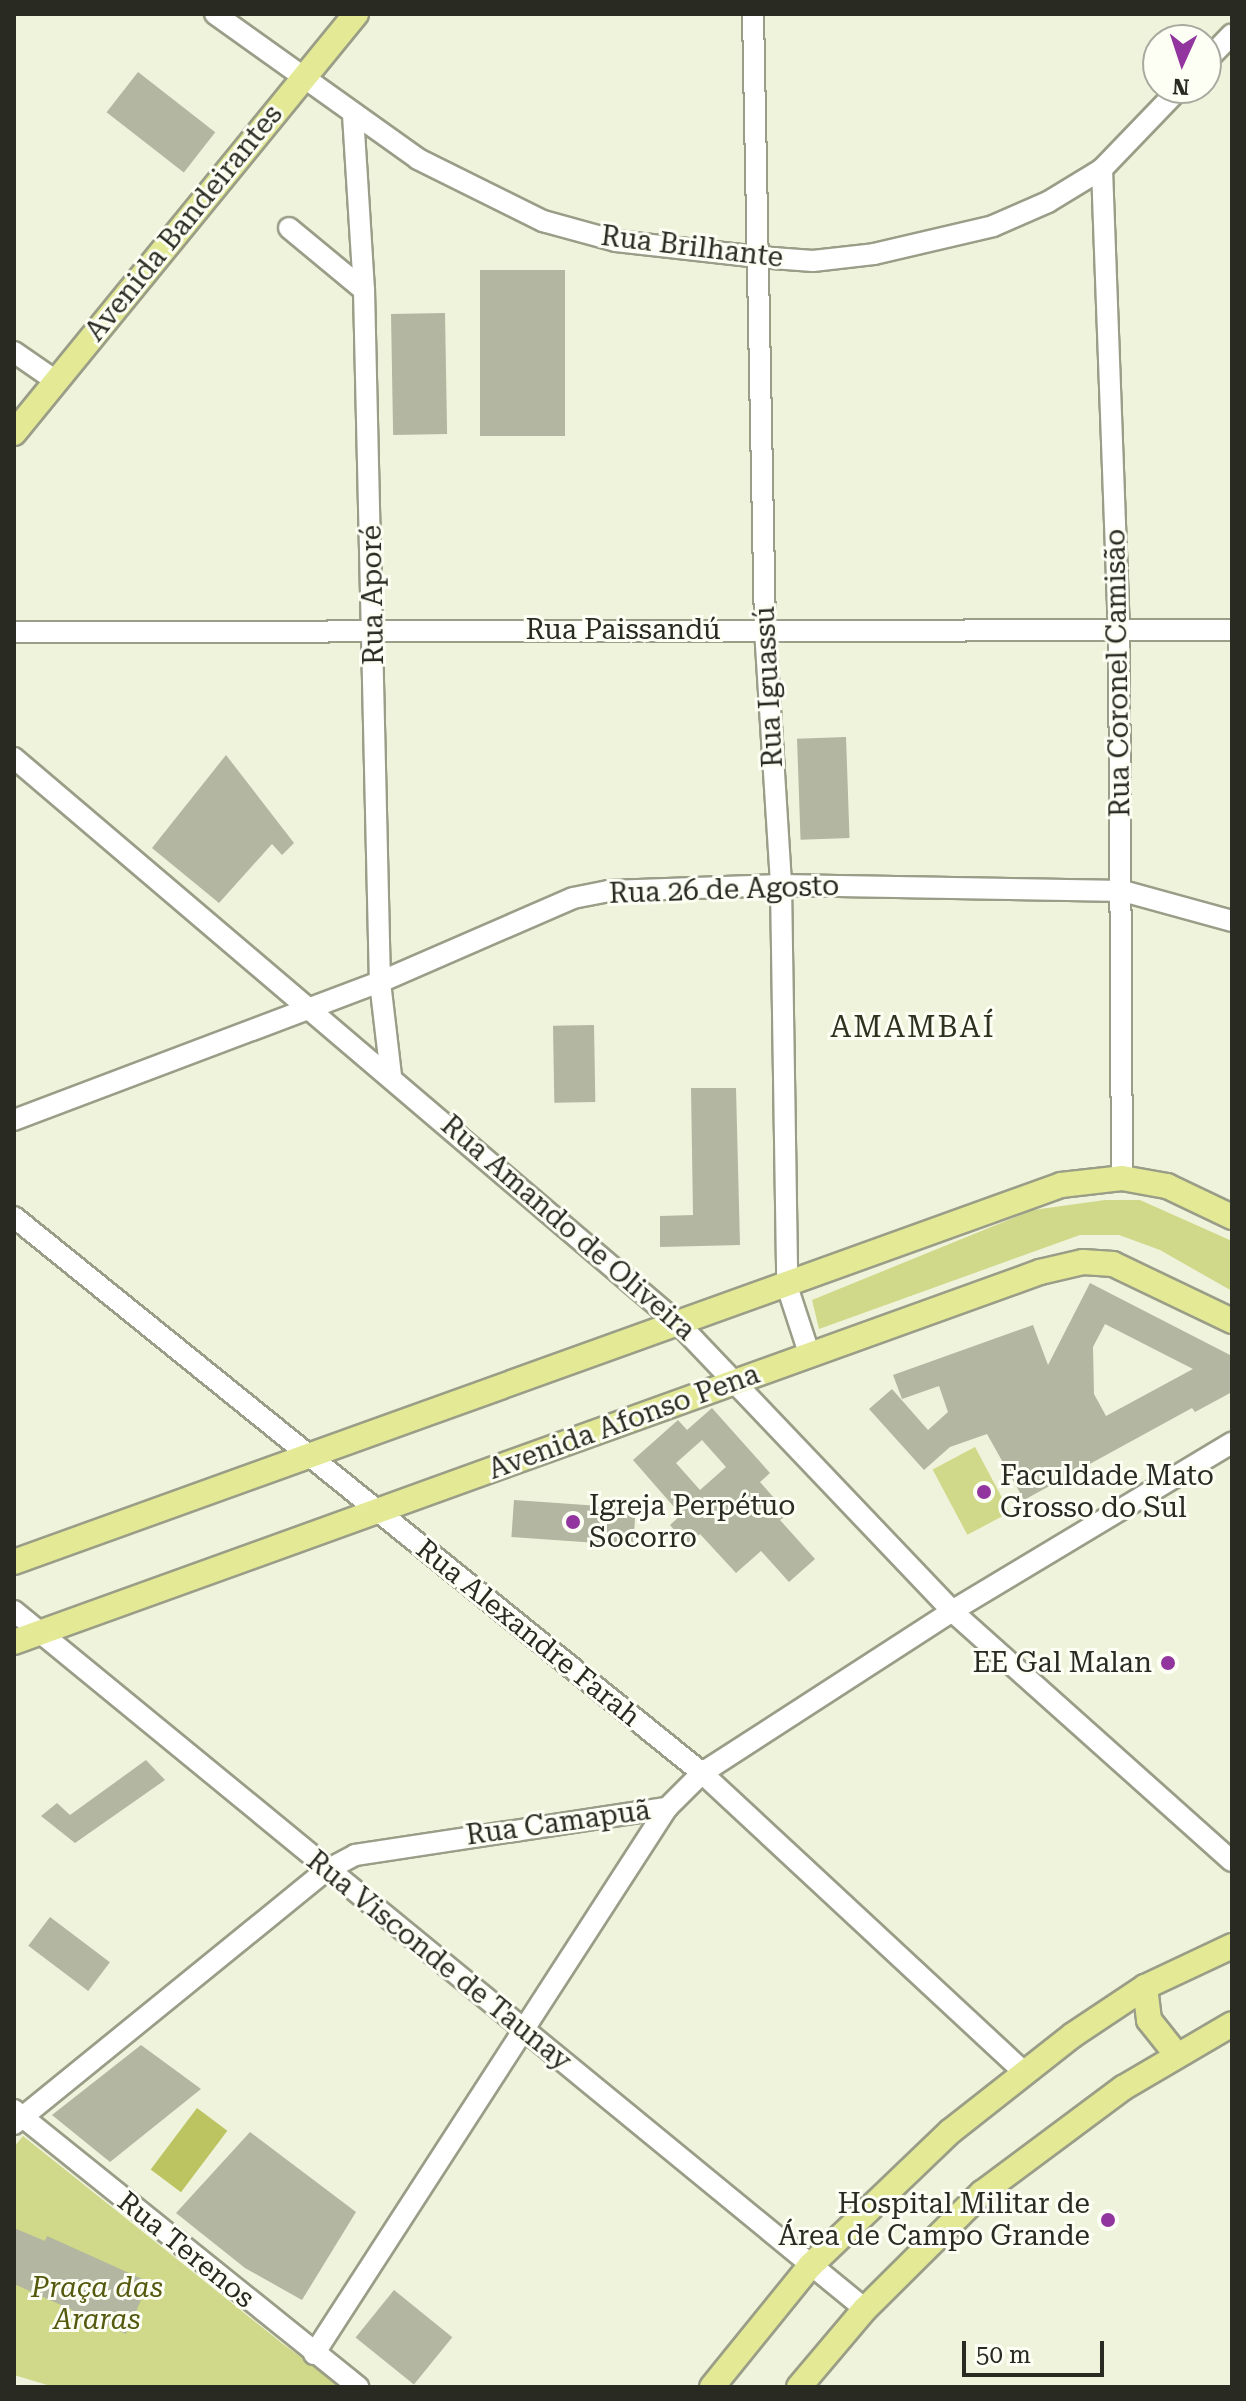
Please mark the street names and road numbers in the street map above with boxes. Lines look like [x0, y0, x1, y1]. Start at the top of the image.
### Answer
street label: Avenida Bandeirantes [78, 98, 290, 348]
street label: Rua Brilhante [599, 219, 785, 275]
street label: Rua Aporé [355, 525, 391, 665]
street label: Rua Coronel Camisão [1099, 529, 1137, 817]
street label: Rua Iguassú [748, 605, 790, 769]
street label: Rua Paissandú [525, 613, 721, 647]
street label: Rua 26 de Agosto [608, 869, 840, 911]
street label: Rua Amando de Oliveira [434, 1108, 702, 1348]
street label: Avenida Afonso Pena [484, 1357, 764, 1487]
street label: Rua Alexandre Farah [409, 1532, 647, 1734]
street label: Rua Camapuã [464, 1793, 652, 1853]
street label: Rua Visconde de Taunay [300, 1844, 578, 2078]
street label: Rua Terenos [111, 2185, 261, 2315]

